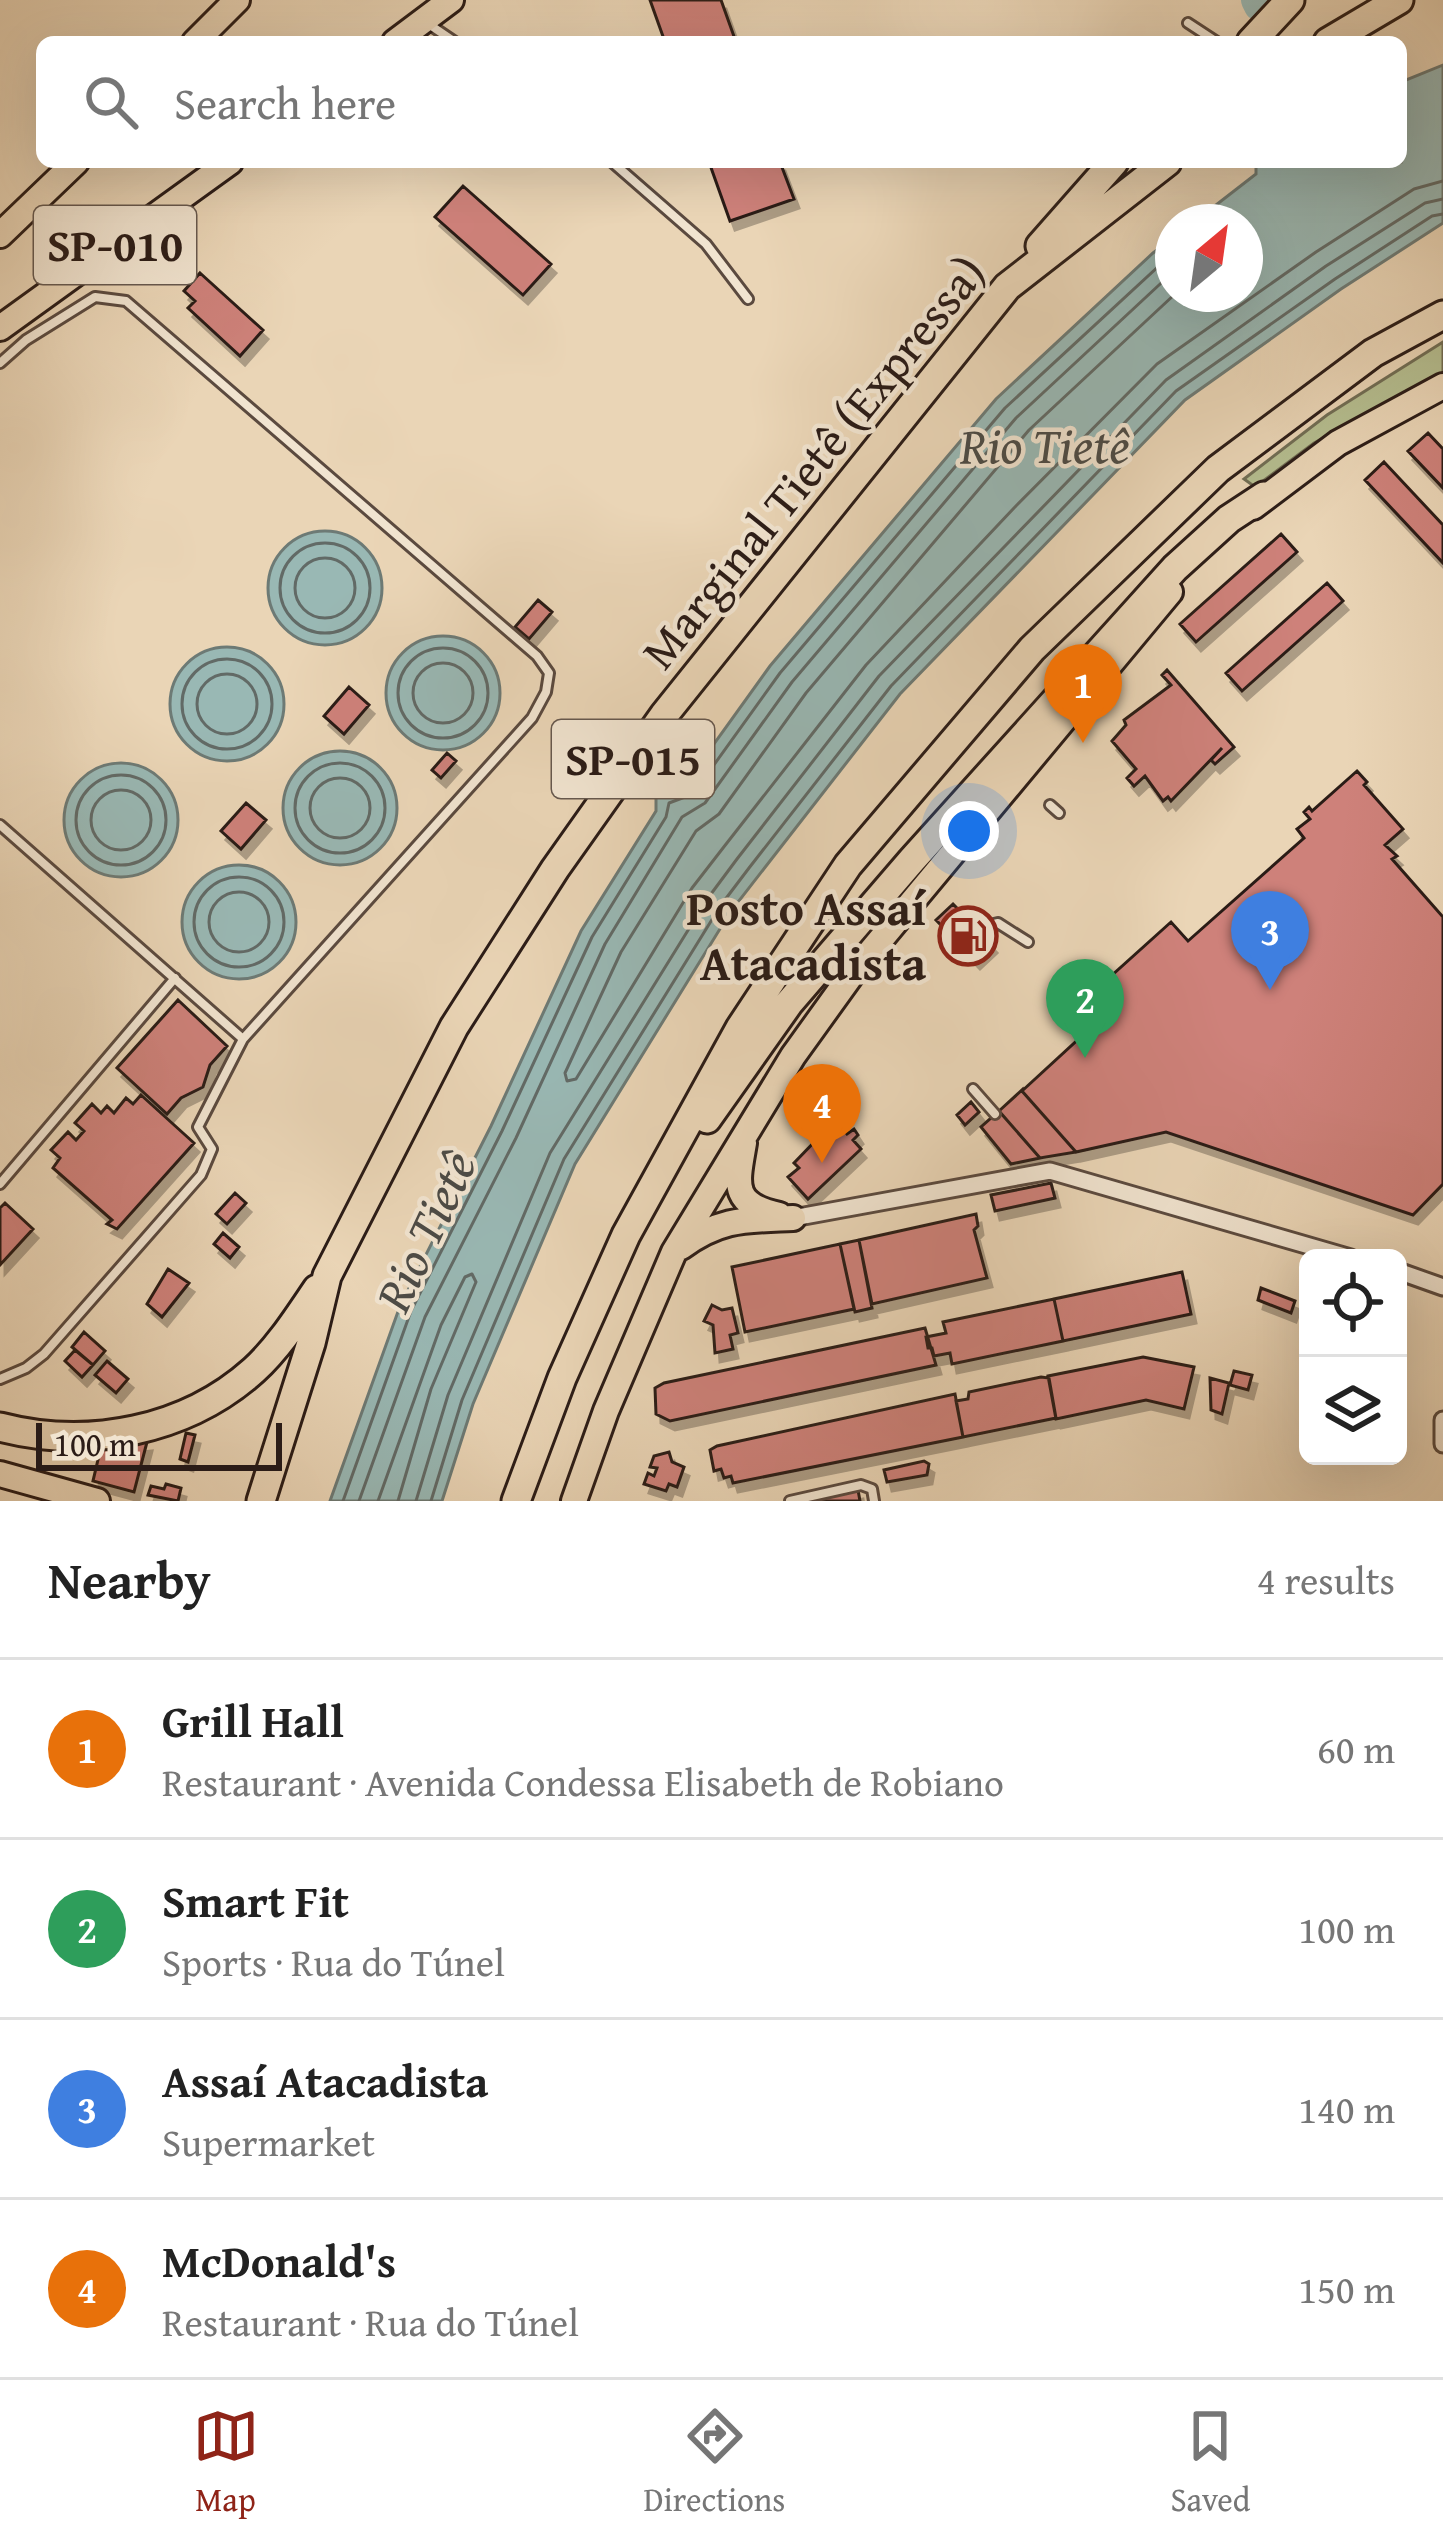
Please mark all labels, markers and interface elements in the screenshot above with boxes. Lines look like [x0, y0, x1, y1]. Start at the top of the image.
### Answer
search box [36, 36, 1407, 168]
icon: search [78, 69, 144, 135]
text: Search here [174, 70, 396, 135]
north arrow [1155, 204, 1263, 312]
road number: SP-010 [34, 206, 196, 284]
street label: Marginal Tietê (Expressa) [623, 240, 1002, 684]
water label: Rio Tietê [959, 407, 1130, 482]
pin: 1 [1044, 644, 1122, 743]
road number: SP-015 [552, 720, 714, 798]
your location [939, 801, 999, 861]
place label: Posto Assaí Atacadista [686, 872, 927, 998]
pin: 3 [1231, 891, 1309, 990]
fuel station icon: Posto Assaí Atacadista [937, 905, 999, 967]
pin: 2 [1046, 959, 1124, 1058]
pin: 4 [783, 1064, 861, 1163]
water label: Rio Tietê [354, 1138, 495, 1325]
map controls [1299, 1249, 1407, 1465]
button: locate [1299, 1249, 1407, 1357]
button: layers [1299, 1357, 1407, 1465]
scale bar [36, 1417, 282, 1470]
text: 100 m [54, 1420, 136, 1468]
text: Nearby [48, 1542, 211, 1617]
text: 4 results [1257, 1551, 1395, 1608]
text: Grill Hall [162, 1688, 344, 1753]
text: 1 [77, 1720, 97, 1777]
text: 60 m [1317, 1720, 1395, 1777]
text: Restaurant · Avenida Condessa Elisabeth de Robiano [162, 1753, 1004, 1810]
text: Smart Fit [162, 1868, 349, 1933]
text: 2 [77, 1900, 97, 1957]
text: 100 m [1298, 1900, 1395, 1957]
text: Sports · Rua do Túnel [162, 1933, 505, 1990]
text: Assaí Atacadista [162, 2048, 488, 2113]
text: 3 [77, 2080, 97, 2137]
text: 140 m [1298, 2080, 1395, 2137]
text: Supermarket [162, 2113, 375, 2170]
text: McDonald's [162, 2228, 396, 2293]
text: 4 [77, 2260, 97, 2317]
text: 150 m [1298, 2260, 1395, 2317]
text: Restaurant · Rua do Túnel [162, 2293, 579, 2350]
tab: Map [193, 2403, 259, 2523]
tab: Directions [644, 2403, 785, 2523]
tab: Saved [1171, 2403, 1250, 2523]

